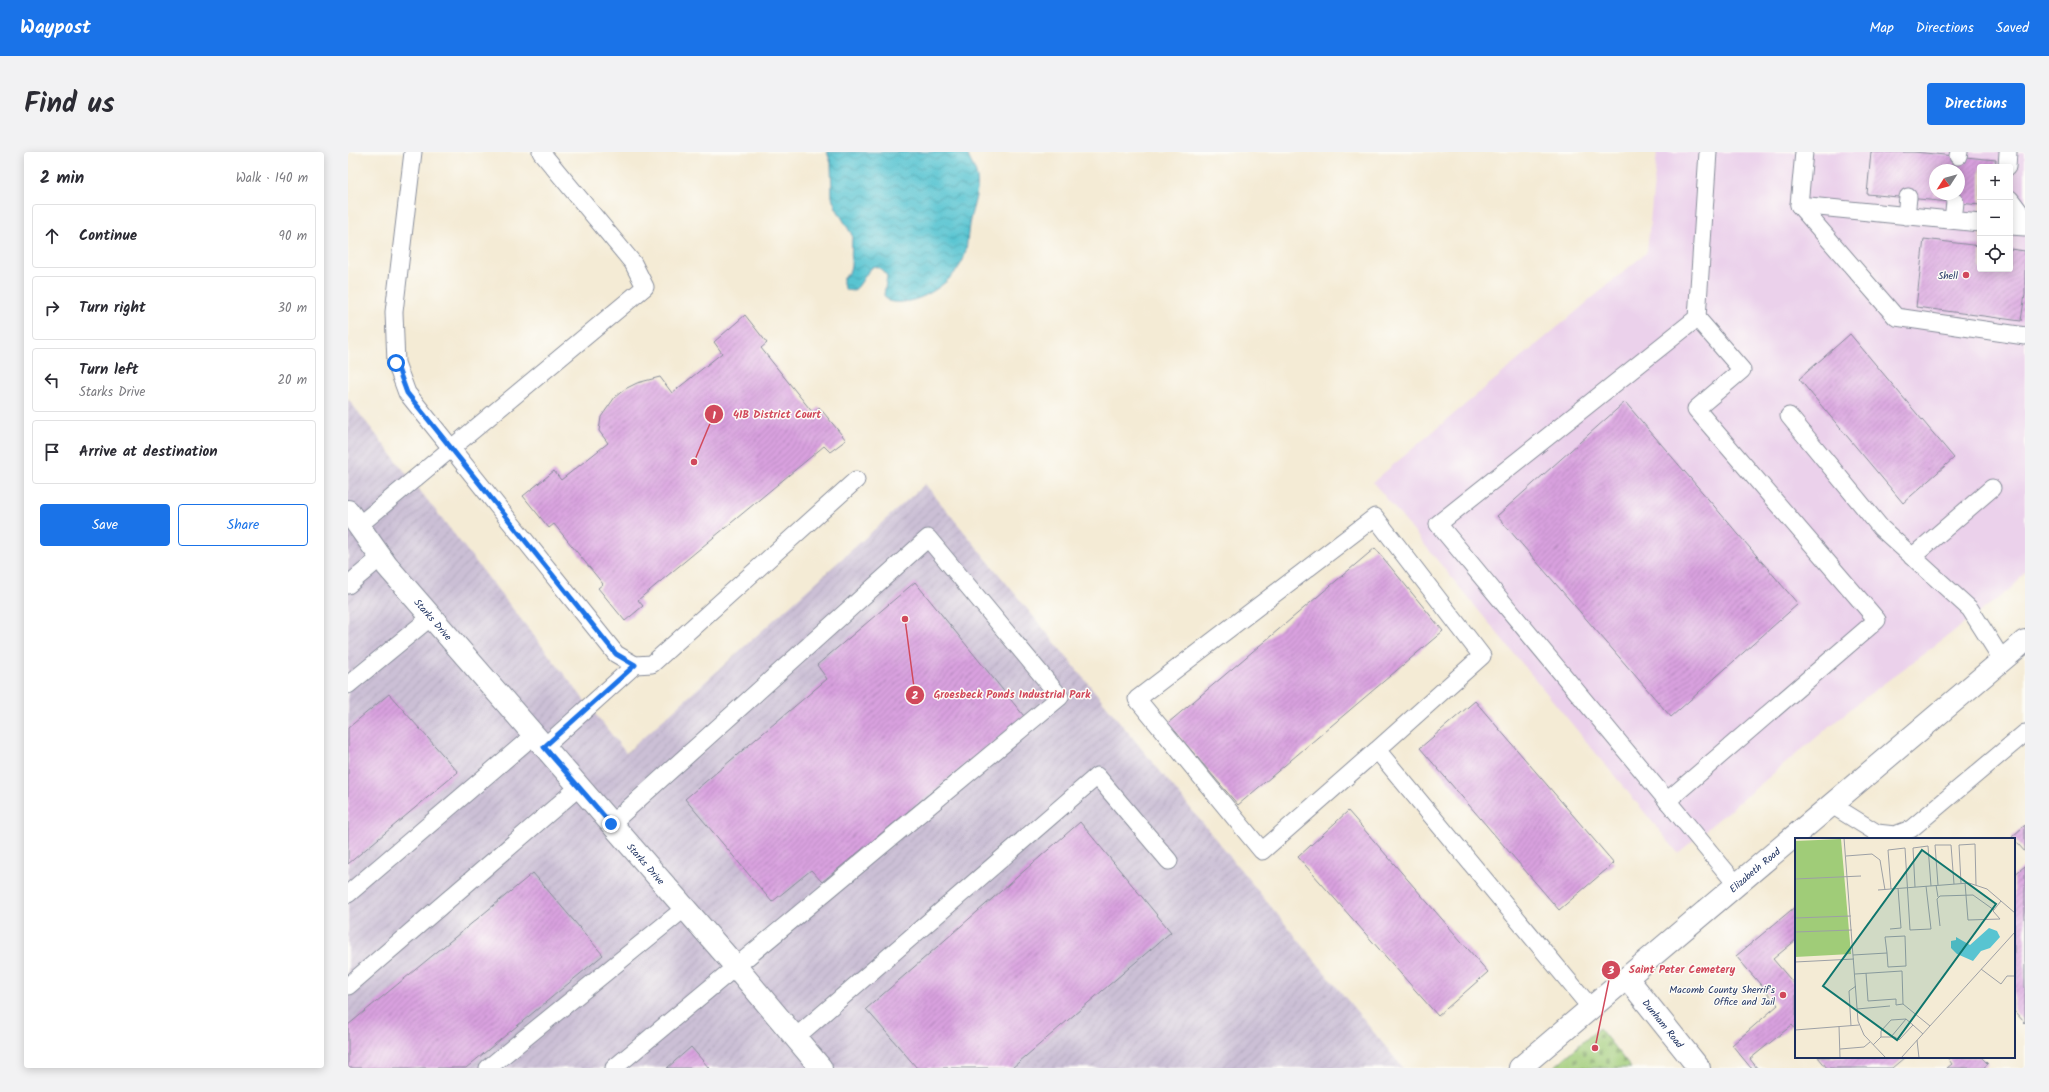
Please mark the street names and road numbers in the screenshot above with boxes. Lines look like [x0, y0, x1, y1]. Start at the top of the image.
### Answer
street label: Starks Drive [410, 595, 456, 645]
street label: Starks Drive [623, 840, 668, 889]
street label: Elizabeth Road [1726, 843, 1785, 897]
street label: Dunham Road [1638, 996, 1688, 1053]

